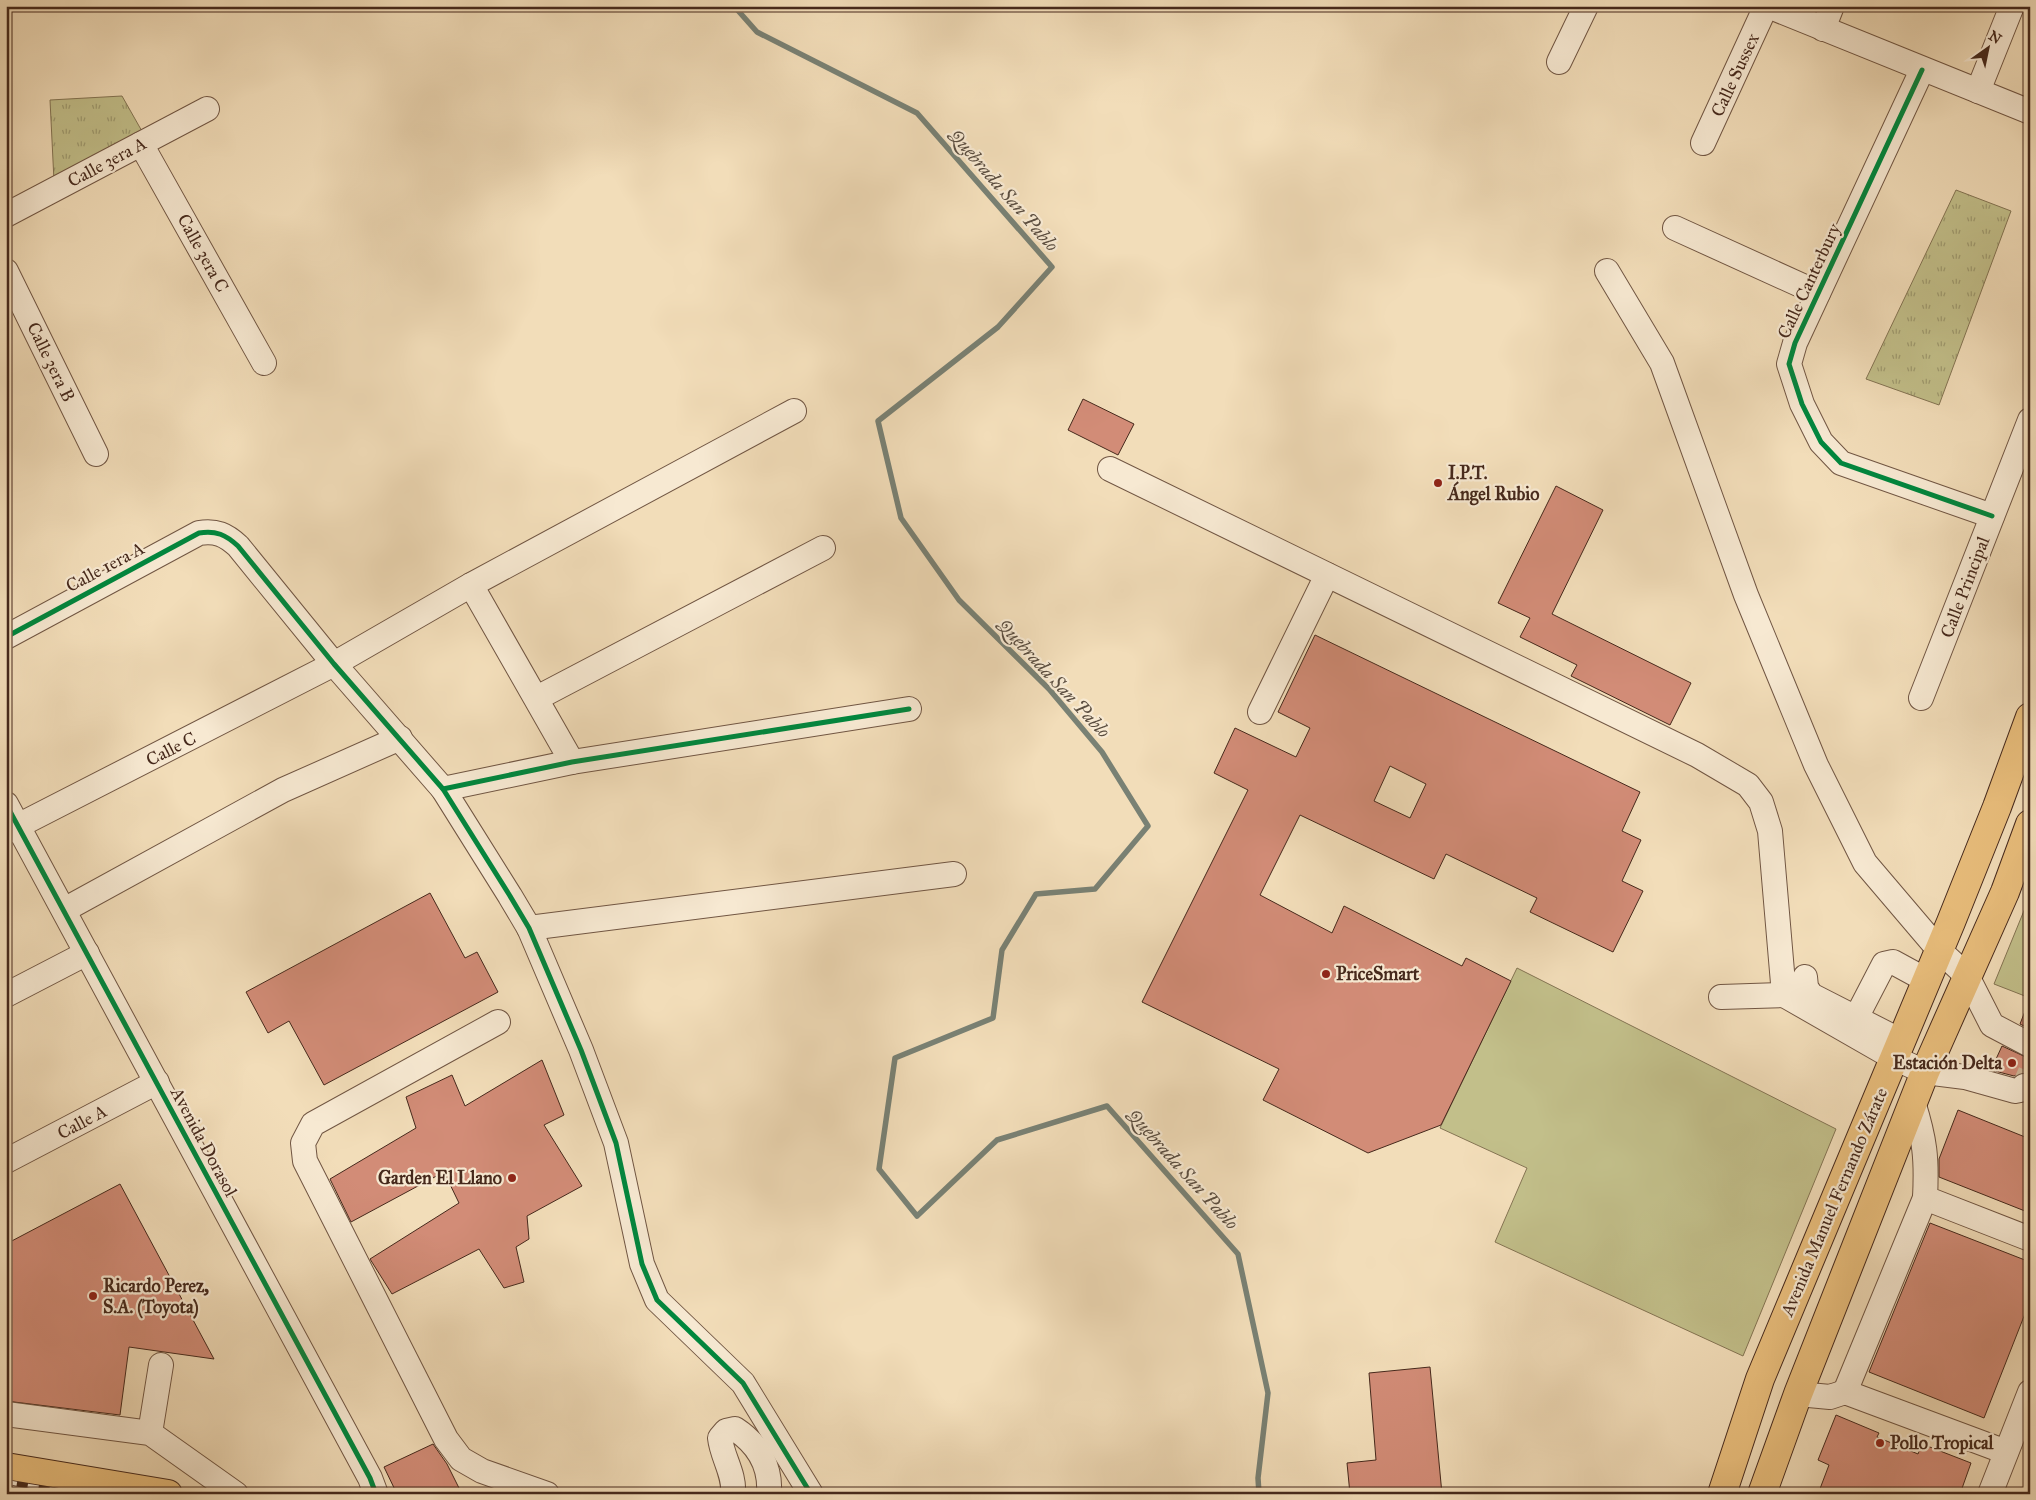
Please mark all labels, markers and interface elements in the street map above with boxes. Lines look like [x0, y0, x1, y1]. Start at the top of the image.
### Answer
north arrow [1964, 22, 2014, 72]
text: N [1985, 27, 2005, 48]
street label: Calle Sussex [1706, 30, 1764, 120]
water label: Quebrada San Pablo [944, 123, 1064, 256]
street label: Calle 3era A [64, 132, 150, 192]
street label: Calle 3era C [173, 210, 233, 296]
street label: Calle Canterbury [1773, 219, 1846, 342]
street label: Calle 3era B [22, 319, 80, 405]
place label: I.P.T. Ángel Rubio [1447, 462, 1539, 506]
marker: I.P.T. Ángel Rubio [1432, 477, 1444, 489]
street label: Calle Principal [1936, 533, 1994, 641]
street label: Calle 1era A [62, 537, 148, 597]
water label: Quebrada San Pablo [992, 613, 1115, 743]
street label: Calle C [142, 727, 200, 771]
place label: PriceSmart [1336, 963, 1420, 985]
marker: PriceSmart [1320, 968, 1332, 980]
place label: Estación Delta [1893, 1052, 2002, 1074]
marker: Estación Delta [2006, 1057, 2018, 1069]
street label: Avenida Dorasol [165, 1083, 242, 1201]
street label: Avenida Manuel Fernando Zárate [1775, 1085, 1892, 1320]
street label: Calle A [53, 1100, 111, 1144]
water label: Quebrada San Pablo [1122, 1103, 1243, 1234]
place label: Garden El Llano [378, 1167, 502, 1189]
marker: Garden El Llano [506, 1172, 518, 1184]
place label: Ricardo Perez, S.A. (Toyota) [103, 1275, 209, 1319]
marker: Ricardo Perez, S.A. (Toyota) [87, 1290, 99, 1302]
place label: Pollo Tropical [1890, 1432, 1995, 1455]
marker: Pollo Tropical [1874, 1437, 1886, 1449]

